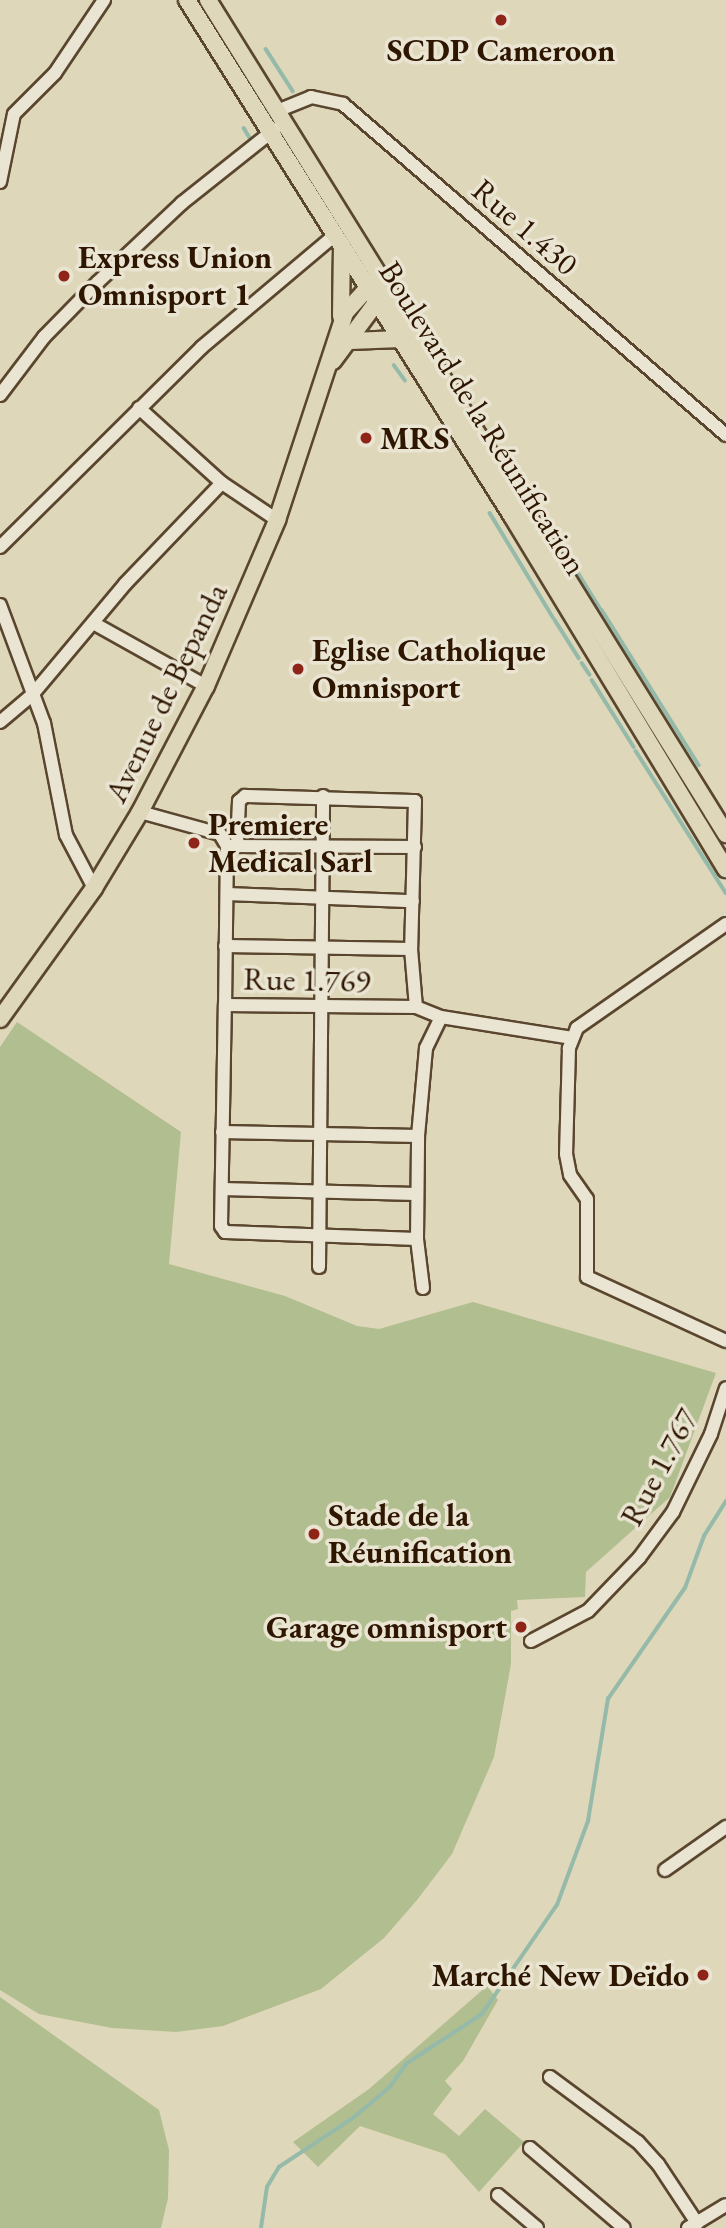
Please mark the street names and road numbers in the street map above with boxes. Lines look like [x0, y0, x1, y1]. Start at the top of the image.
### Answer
street label: Rue 1.430 [464, 171, 586, 283]
street label: Boulevard de la Réunification [371, 254, 595, 582]
street label: Avenue de Bepanda [96, 577, 236, 809]
street label: Rue 1.769 [243, 960, 371, 1000]
street label: Rue 1.767 [612, 1402, 706, 1532]

